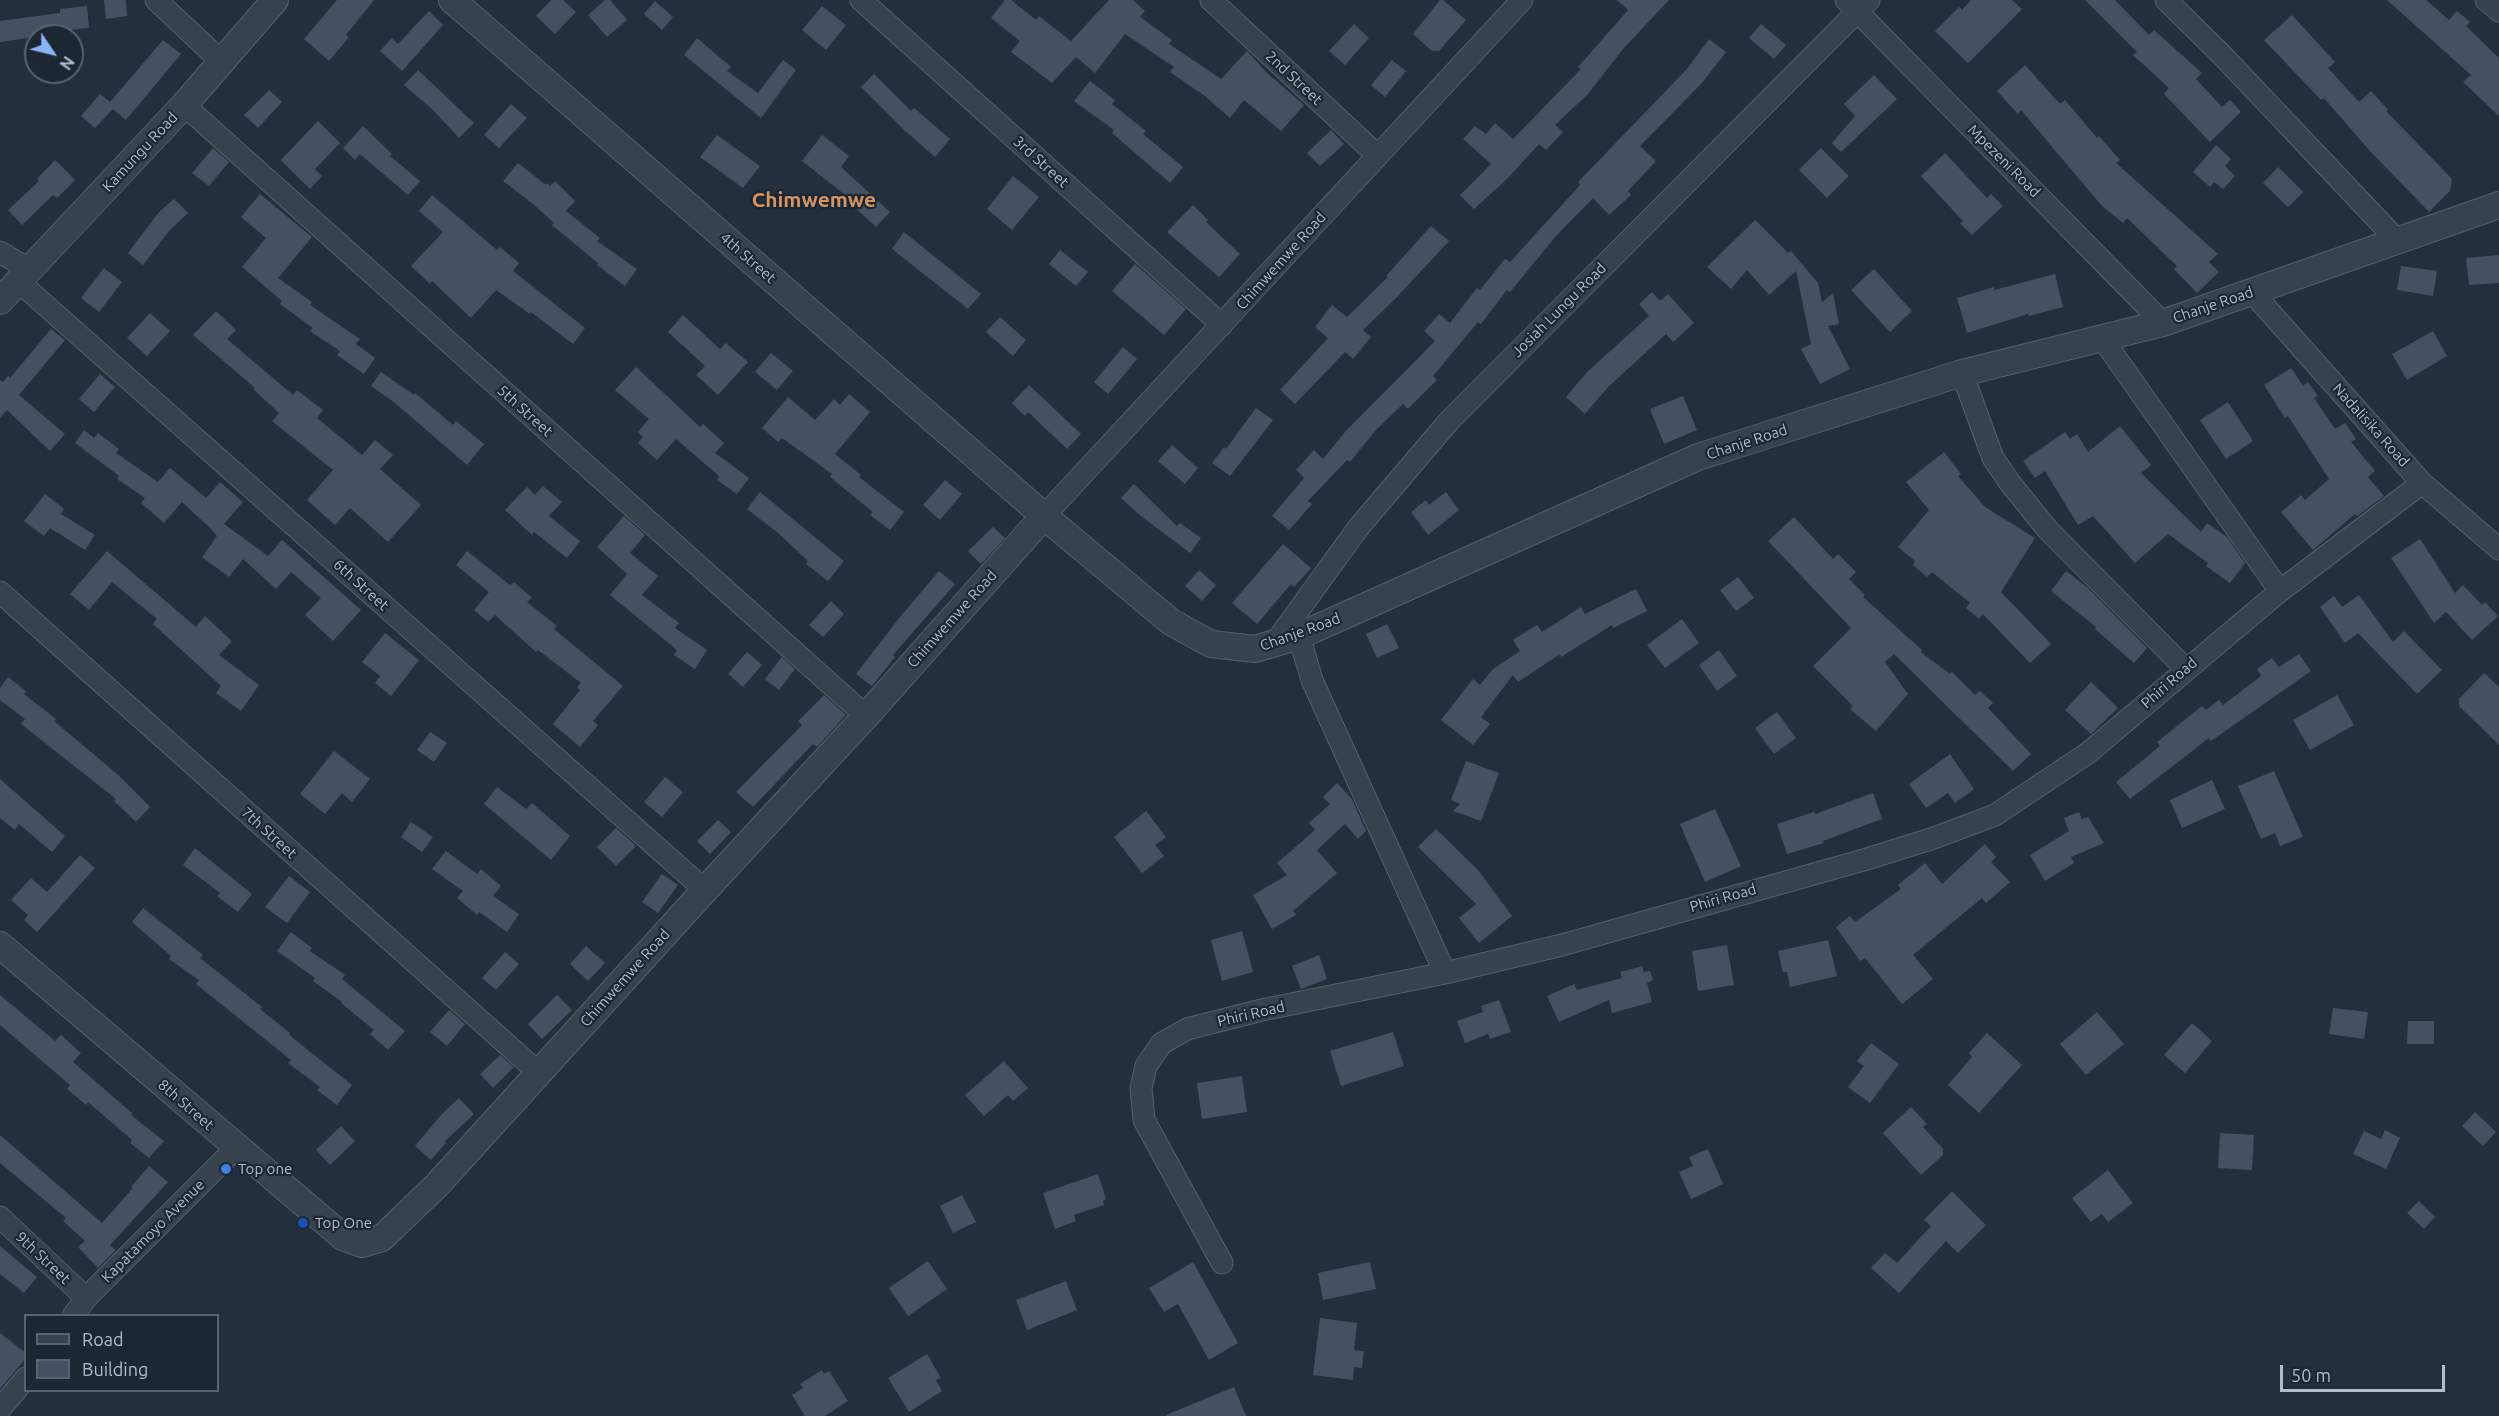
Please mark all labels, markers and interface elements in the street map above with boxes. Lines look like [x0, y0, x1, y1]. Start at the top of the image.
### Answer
north arrow [24, 24, 84, 84]
street label: 2nd Street [1262, 47, 1326, 109]
text: N [56, 53, 78, 73]
street label: Kamungu Road [99, 109, 181, 195]
street label: Mpezeni Road [1964, 121, 2044, 201]
street label: 3rd Street [1010, 132, 1072, 192]
district label: Chimwemwe [752, 187, 876, 213]
street label: Chimwemwe Road [1232, 208, 1330, 314]
street label: 4th Street [716, 229, 780, 287]
street label: Josiah Lungu Road [1508, 259, 1610, 361]
street label: Chanje Road [2170, 283, 2256, 327]
street label: Nadalisika Road [2329, 380, 2413, 470]
street label: 5th Street [494, 381, 556, 441]
street label: Chanje Road [1704, 420, 1790, 464]
street label: 6th Street [330, 555, 392, 615]
street label: Chimwemwe Road [903, 566, 1001, 672]
street label: Chanje Road [1257, 609, 1343, 655]
street label: Phiri Road [2137, 654, 2201, 712]
street label: 7th Street [238, 803, 300, 863]
street label: Phiri Road [1688, 880, 1758, 916]
street label: Chimwemwe Road [576, 925, 674, 1031]
street label: Phiri Road [1216, 998, 1286, 1030]
street label: 8th Street [154, 1076, 218, 1134]
place label: Top one [238, 1160, 292, 1178]
marker: Top one [219, 1162, 233, 1176]
street label: Kapatamoyo Avenue [98, 1176, 208, 1286]
place label: Top One [315, 1214, 372, 1232]
marker: Top One [296, 1216, 310, 1230]
street label: 9th Street [12, 1228, 74, 1288]
legend [24, 1314, 219, 1392]
text: Road [82, 1329, 124, 1349]
scale bar [2283, 1353, 2448, 1391]
text: Building [82, 1359, 148, 1379]
text: 50 m [2291, 1365, 2331, 1385]

